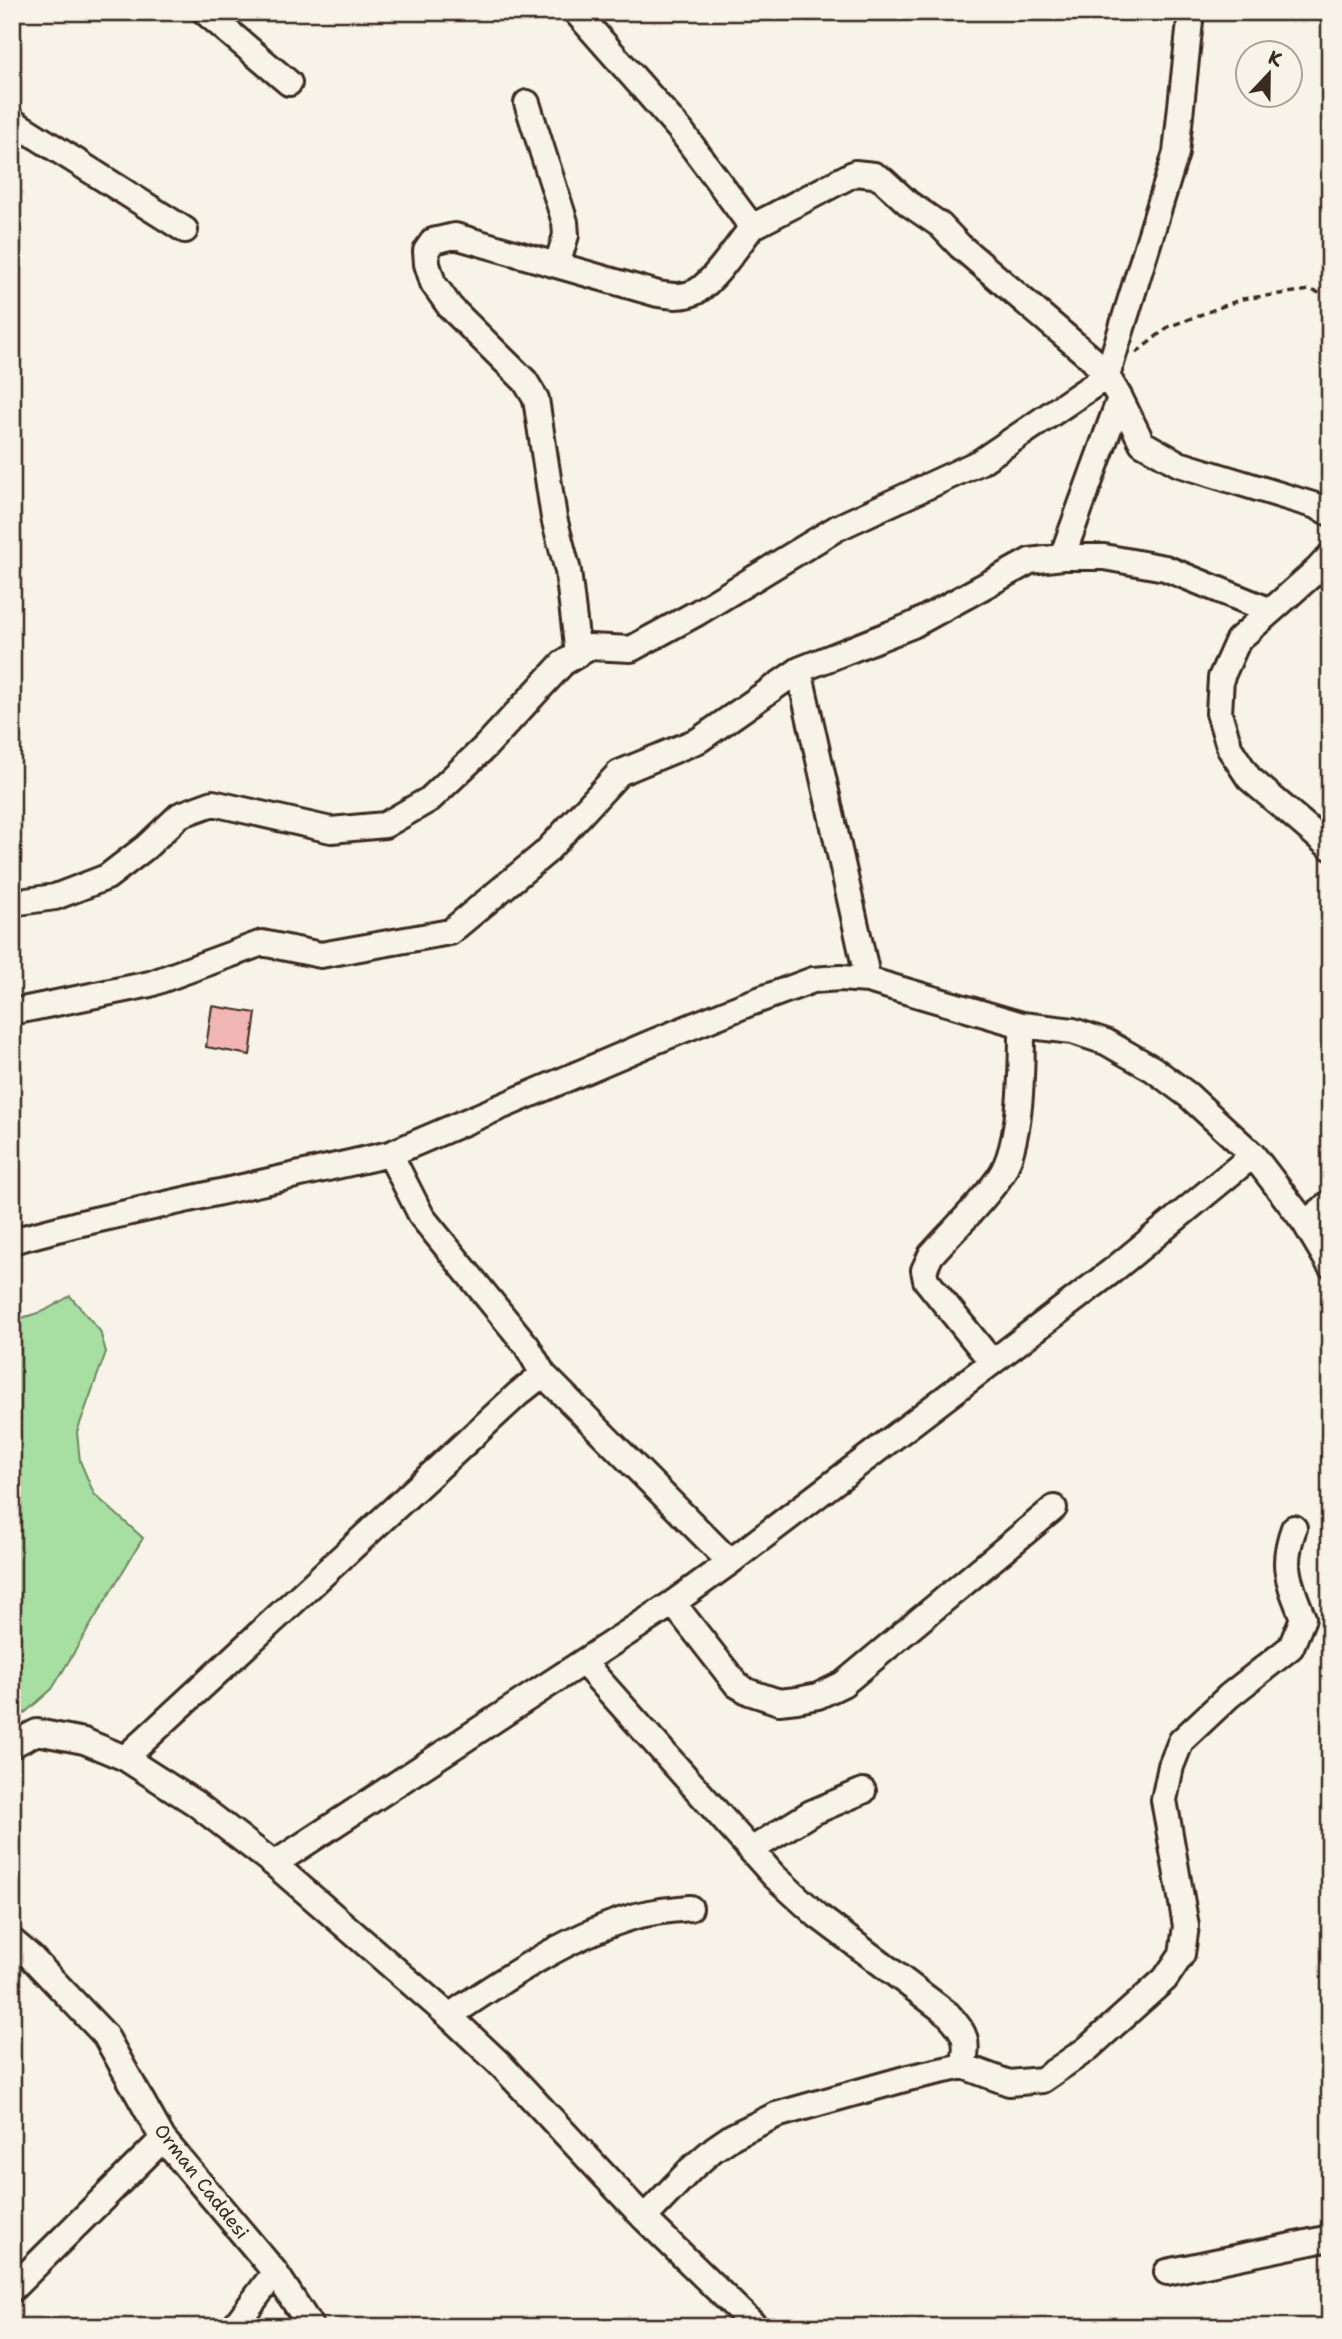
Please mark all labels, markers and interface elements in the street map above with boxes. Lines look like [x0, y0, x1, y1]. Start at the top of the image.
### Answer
north arrow [1234, 38, 1304, 108]
text: K [1264, 45, 1286, 73]
street label: Orman Caddesi [149, 2118, 255, 2244]

